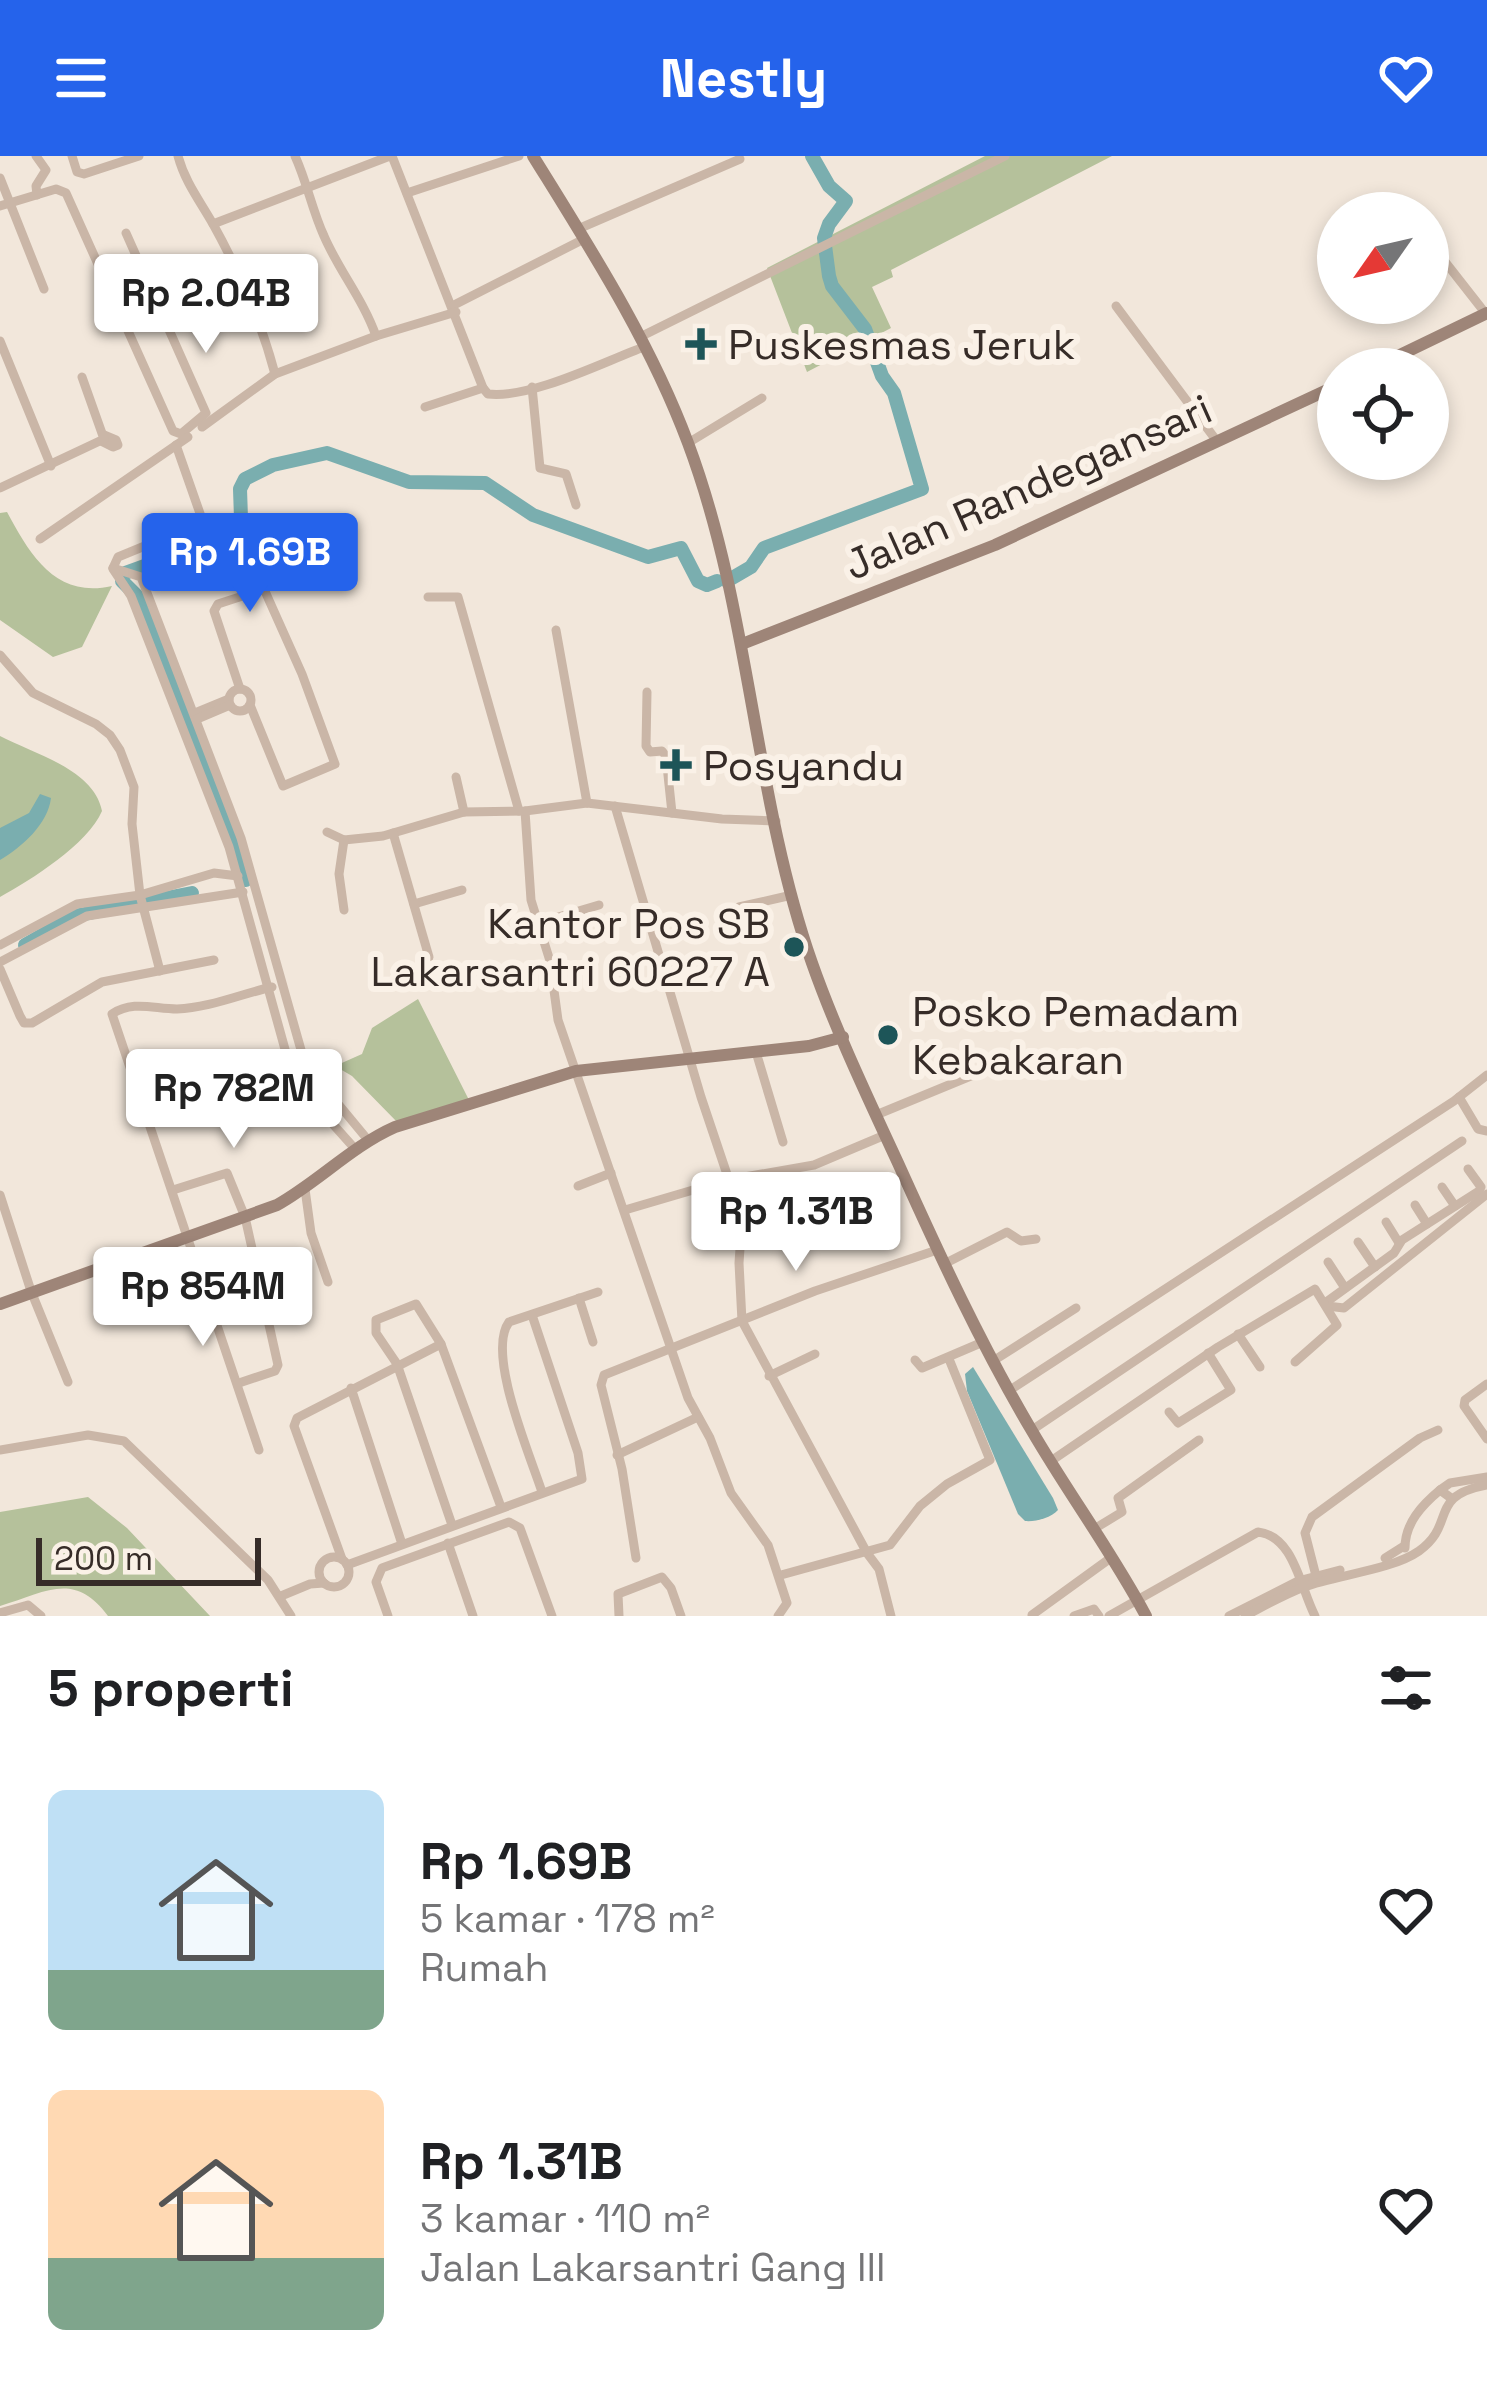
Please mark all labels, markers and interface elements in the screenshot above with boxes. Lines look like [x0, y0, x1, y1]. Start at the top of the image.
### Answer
text: Nestly [660, 44, 827, 113]
icon: menu [48, 45, 114, 111]
icon: heart [1373, 45, 1439, 111]
north arrow [1317, 192, 1449, 324]
map controls [1317, 192, 1449, 480]
pin: Rp 2.04B [82, 254, 330, 356]
text: Rp 2.04B [121, 268, 291, 317]
place label: Puskesmas Jeruk [728, 318, 1075, 371]
marker: Puskesmas Jeruk [685, 328, 717, 360]
button: locate [1317, 348, 1449, 480]
street label: Jalan Randegansari [836, 382, 1220, 592]
pin: Rp 1.69B [126, 513, 374, 615]
text: Rp 1.69B [169, 527, 331, 576]
place label: Posyandu [703, 739, 904, 792]
marker: Posyandu [660, 749, 692, 781]
place label: Kantor Pos SB Lakarsantri 60227 A [370, 897, 770, 998]
marker: Kantor Pos SB Lakarsantri 60227 A [781, 934, 807, 960]
place label: Posko Pemadam Kebakaran [912, 985, 1239, 1086]
marker: Posko Pemadam Kebakaran [875, 1022, 901, 1048]
pin: Rp 782M [123, 1049, 345, 1151]
text: Rp 782M [153, 1063, 315, 1112]
pin: Rp 1.31B [672, 1172, 920, 1274]
text: Rp 1.31B [718, 1186, 874, 1235]
pin: Rp 854M [92, 1247, 314, 1349]
text: Rp 854M [120, 1261, 286, 1310]
scale bar [36, 1532, 261, 1585]
text: 200 m [54, 1538, 153, 1580]
icon: filters [1373, 1655, 1439, 1721]
text: 5 properti [48, 1656, 294, 1721]
text: Rp 1.69B [420, 1829, 632, 1894]
icon: home [144, 1838, 288, 1982]
icon: heart [1373, 1877, 1439, 1943]
text: 5 kamar · 178 m² [420, 1894, 715, 1943]
text: Rumah [420, 1943, 548, 1992]
text: Rp 1.31B [420, 2129, 623, 2194]
icon: home [144, 2138, 288, 2282]
icon: heart [1373, 2177, 1439, 2243]
text: 3 kamar · 110 m² [420, 2194, 710, 2243]
text: Jalan Lakarsantri Gang III [420, 2243, 886, 2292]

